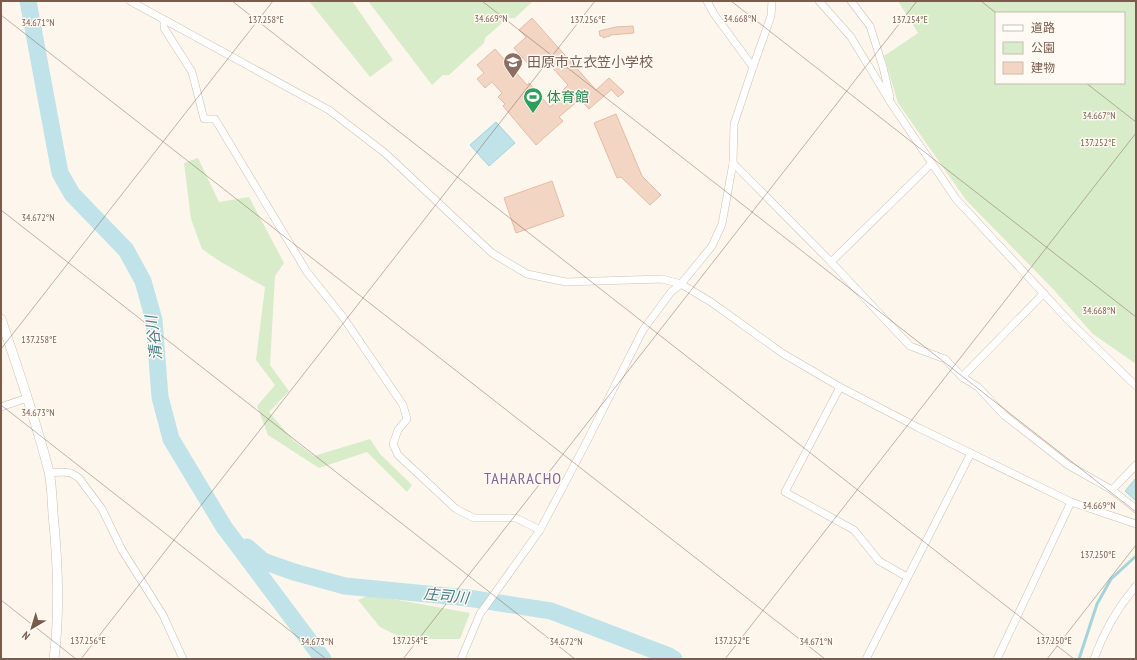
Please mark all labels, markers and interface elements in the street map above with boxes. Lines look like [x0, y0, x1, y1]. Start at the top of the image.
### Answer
text: 34.669°N [474, 12, 508, 25]
text: 34.668°N [723, 12, 757, 25]
legend [995, 12, 1125, 84]
text: 137.258°E [248, 13, 284, 26]
text: 137.256°E [570, 13, 606, 26]
text: 137.254°E [892, 13, 928, 26]
text: 34.671°N [21, 16, 55, 29]
text: 道路 [1031, 20, 1055, 35]
text: 公園 [1031, 40, 1055, 55]
school or university icon: 田原市立衣笠小学校 [502, 51, 524, 79]
place label: 田原市立衣笠小学校 [527, 53, 653, 71]
text: 建物 [1031, 60, 1055, 75]
sports icon: 体育館 [522, 86, 544, 114]
place label: 体育館 [547, 88, 589, 106]
text: 34.667°N [1082, 109, 1116, 122]
text: 137.252°E [1080, 136, 1116, 149]
text: 34.672°N [21, 211, 55, 224]
text: 34.668°N [1082, 304, 1116, 317]
water label: 清谷川 [141, 313, 166, 362]
text: 137.258°E [21, 333, 57, 346]
text: 34.673°N [21, 406, 55, 419]
district label: TAHARACHO [484, 468, 562, 488]
text: 34.669°N [1082, 499, 1116, 512]
text: 137.250°E [1080, 548, 1116, 561]
water label: 庄司川 [423, 584, 471, 608]
north arrow [12, 608, 52, 648]
text: N [19, 629, 32, 643]
text: 137.256°E [70, 634, 106, 647]
text: 137.254°E [392, 634, 428, 647]
text: 137.252°E [714, 634, 750, 647]
text: 137.250°E [1036, 634, 1072, 647]
text: 34.673°N [300, 635, 334, 648]
text: 34.672°N [549, 635, 583, 648]
text: 34.671°N [799, 635, 833, 648]

